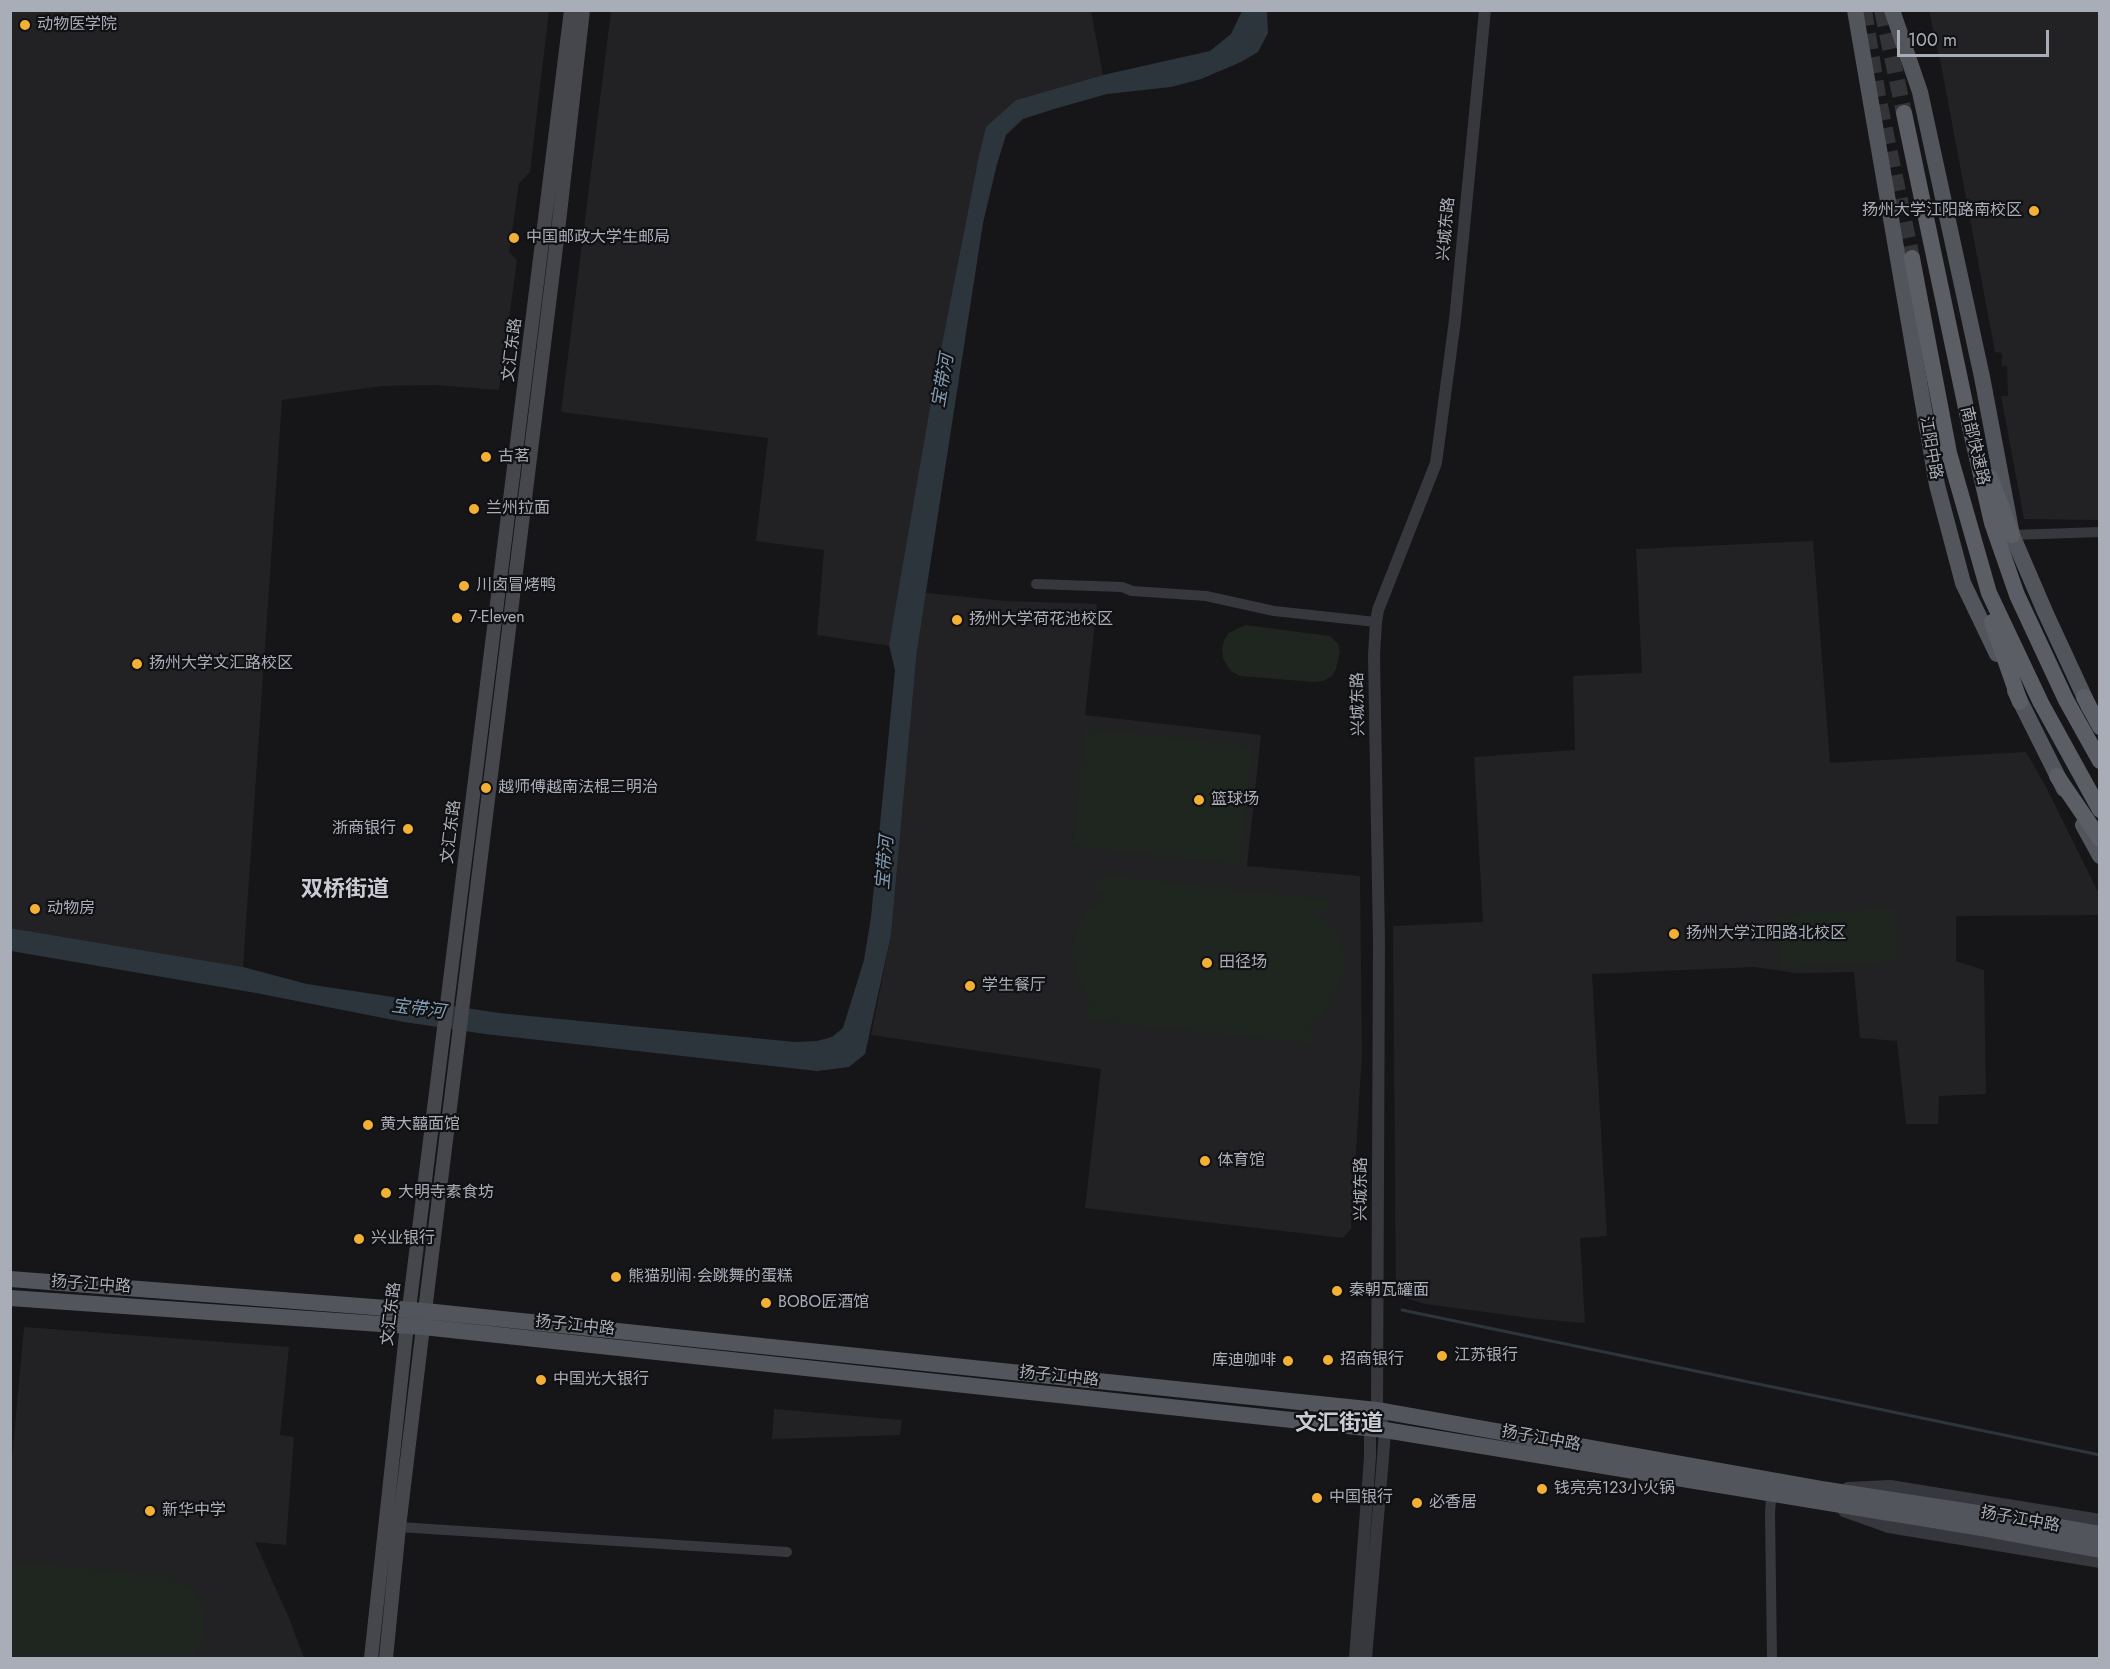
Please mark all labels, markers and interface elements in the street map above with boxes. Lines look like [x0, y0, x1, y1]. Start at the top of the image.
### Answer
place label: 动物医学院 [37, 15, 117, 35]
marker: 动物医学院 [18, 18, 32, 32]
scale bar [1900, 18, 2052, 56]
text: 100 m [1908, 27, 1957, 53]
street label: 兴城东路 [1435, 196, 1459, 262]
place label: 扬州大学江阳路南校区 [1862, 201, 2022, 221]
marker: 扬州大学江阳路南校区 [2027, 204, 2041, 218]
place label: 中国邮政大学生邮局 [526, 228, 670, 248]
marker: 中国邮政大学生邮局 [507, 231, 521, 245]
street label: 文汇东路 [500, 317, 526, 383]
water label: 宝带河 [929, 353, 959, 409]
street label: 南部快速路 [1956, 405, 1992, 487]
street label: 江阳中路 [1915, 415, 1945, 481]
place label: 古茗 [498, 447, 530, 467]
marker: 古茗 [479, 450, 493, 464]
place label: 兰州拉面 [486, 499, 550, 519]
marker: 兰州拉面 [467, 502, 481, 516]
place label: 川卤冒烤鸭 [476, 576, 556, 596]
marker: 川卤冒烤鸭 [457, 579, 471, 593]
place label: 7-Eleven [469, 608, 525, 628]
place label: 扬州大学荷花池校区 [969, 610, 1113, 630]
marker: 7-Eleven [450, 611, 464, 625]
marker: 扬州大学荷花池校区 [950, 613, 964, 627]
place label: 扬州大学文汇路校区 [149, 654, 293, 674]
marker: 扬州大学文汇路校区 [130, 657, 144, 671]
street label: 兴城东路 [1349, 672, 1369, 736]
place label: 越师傅越南法棍三明治 [498, 778, 658, 798]
marker: 越师傅越南法棍三明治 [479, 781, 493, 795]
place label: 篮球场 [1211, 790, 1259, 810]
marker: 篮球场 [1192, 793, 1206, 807]
street label: 文汇东路 [439, 799, 465, 865]
place label: 浙商银行 [332, 819, 396, 839]
marker: 浙商银行 [401, 822, 415, 836]
water label: 宝带河 [873, 835, 899, 891]
district label: 双桥街道 [301, 878, 389, 904]
place label: 动物房 [47, 899, 95, 919]
marker: 动物房 [28, 902, 42, 916]
place label: 扬州大学江阳路北校区 [1686, 924, 1846, 944]
marker: 扬州大学江阳路北校区 [1667, 927, 1681, 941]
place label: 田径场 [1219, 953, 1267, 973]
marker: 田径场 [1200, 956, 1214, 970]
place label: 学生餐厅 [982, 976, 1046, 996]
marker: 学生餐厅 [963, 979, 977, 993]
water label: 宝带河 [390, 996, 446, 1024]
place label: 黄大囍面馆 [380, 1115, 460, 1135]
marker: 黄大囍面馆 [361, 1118, 375, 1132]
place label: 体育馆 [1217, 1151, 1265, 1171]
marker: 体育馆 [1198, 1154, 1212, 1168]
street label: 兴城东路 [1352, 1157, 1372, 1221]
place label: 大明寺素食坊 [398, 1183, 494, 1203]
marker: 大明寺素食坊 [379, 1186, 393, 1200]
place label: 兴业银行 [371, 1229, 435, 1249]
marker: 兴业银行 [352, 1232, 366, 1246]
place label: 熊猫别闹·会跳舞的蛋糕 [628, 1267, 793, 1287]
marker: 熊猫别闹·会跳舞的蛋糕 [609, 1270, 623, 1284]
street label: 扬子江中路 [50, 1273, 132, 1297]
street label: 文汇东路 [379, 1281, 405, 1347]
place label: 秦朝瓦罐面 [1349, 1281, 1429, 1301]
marker: 秦朝瓦罐面 [1330, 1284, 1344, 1298]
place label: BOBO匠酒馆 [778, 1293, 869, 1313]
marker: BOBO匠酒馆 [759, 1296, 773, 1310]
street label: 扬子江中路 [534, 1312, 616, 1340]
place label: 江苏银行 [1454, 1346, 1518, 1366]
marker: 江苏银行 [1435, 1349, 1449, 1363]
place label: 招商银行 [1340, 1350, 1404, 1370]
place label: 库迪咖啡 [1212, 1351, 1276, 1371]
marker: 招商银行 [1321, 1353, 1335, 1367]
marker: 库迪咖啡 [1281, 1354, 1295, 1368]
street label: 扬子江中路 [1018, 1363, 1100, 1391]
place label: 中国光大银行 [553, 1370, 649, 1390]
marker: 中国光大银行 [534, 1373, 548, 1387]
district label: 文汇街道 [1295, 1412, 1383, 1438]
street label: 扬子江中路 [1500, 1423, 1582, 1455]
place label: 钱亮亮123小火锅 [1554, 1479, 1675, 1499]
marker: 钱亮亮123小火锅 [1535, 1482, 1549, 1496]
place label: 中国银行 [1329, 1488, 1393, 1508]
marker: 中国银行 [1310, 1491, 1324, 1505]
place label: 必香居 [1429, 1493, 1477, 1513]
marker: 必香居 [1410, 1496, 1424, 1510]
place label: 新华中学 [162, 1501, 226, 1521]
marker: 新华中学 [143, 1504, 157, 1518]
street label: 扬子江中路 [1979, 1504, 2061, 1536]

